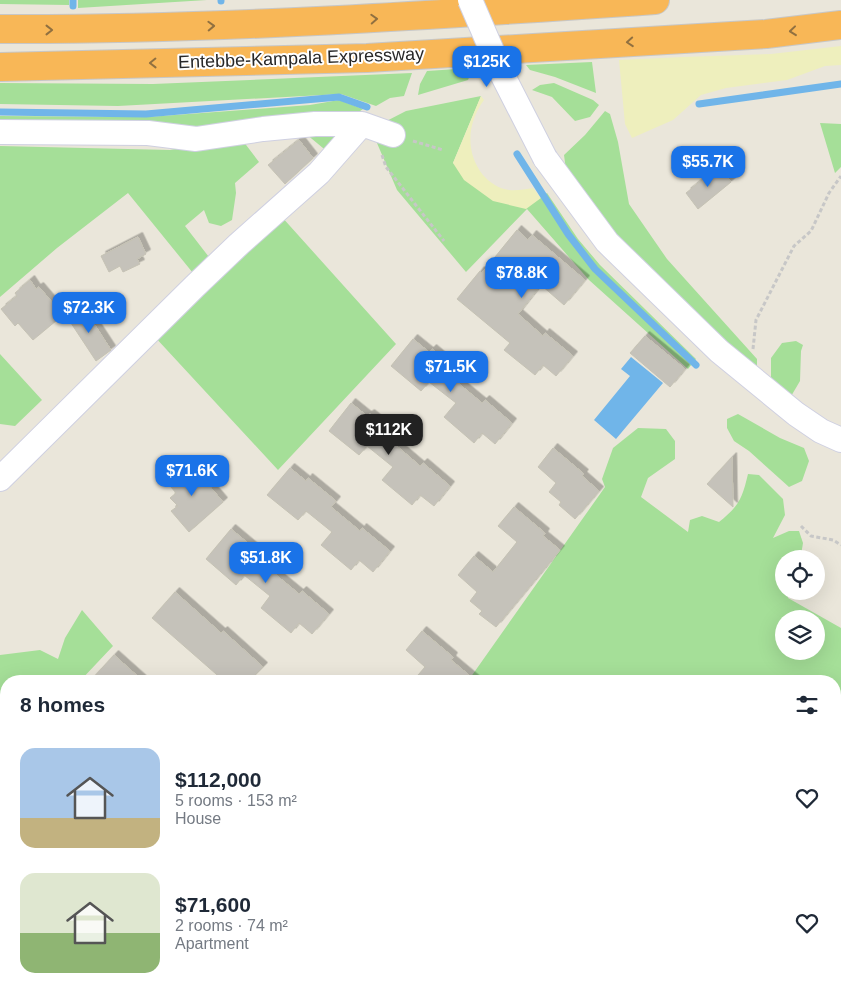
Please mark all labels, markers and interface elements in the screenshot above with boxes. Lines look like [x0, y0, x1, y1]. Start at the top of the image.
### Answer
one-way arrow [370, 14, 378, 25]
one-way arrow [207, 20, 215, 31]
one-way arrow [45, 25, 53, 35]
one-way arrow [788, 25, 796, 36]
one-way arrow [626, 37, 634, 48]
street label: Entebbe-Kampala Expressway [178, 44, 424, 72]
pin: $125K [452, 46, 522, 88]
text: $125K [463, 53, 511, 70]
one-way arrow [149, 58, 157, 68]
pin: $55.7K [667, 146, 749, 188]
text: $55.7K [682, 153, 734, 170]
pin: $78.8K [481, 256, 563, 299]
text: $78.8K [496, 264, 548, 281]
pin: $72.3K [48, 292, 130, 334]
text: $72.3K [63, 299, 115, 316]
pin: $71.5K [410, 350, 492, 393]
text: $71.5K [425, 358, 477, 375]
pin: $112K [354, 414, 424, 456]
text: $112K [366, 421, 412, 438]
pin: $71.6K [151, 454, 233, 497]
text: $71.6K [166, 462, 218, 479]
pin: $51.8K [225, 542, 307, 584]
text: $51.8K [240, 549, 292, 566]
map controls [775, 550, 825, 660]
button: locate [775, 550, 825, 600]
button: layers [775, 610, 825, 660]
icon: filters [793, 691, 821, 719]
text: 8 homes [20, 693, 105, 716]
icon: home [60, 768, 120, 828]
text: $112,000 [175, 768, 261, 791]
icon: heart [793, 784, 821, 812]
text: 5 rooms · 153 m² [175, 792, 297, 809]
text: House [175, 810, 221, 827]
icon: home [60, 893, 120, 953]
text: $71,600 [175, 893, 251, 916]
icon: heart [793, 909, 821, 937]
text: 2 rooms · 74 m² [175, 917, 288, 934]
text: Apartment [175, 935, 249, 952]

